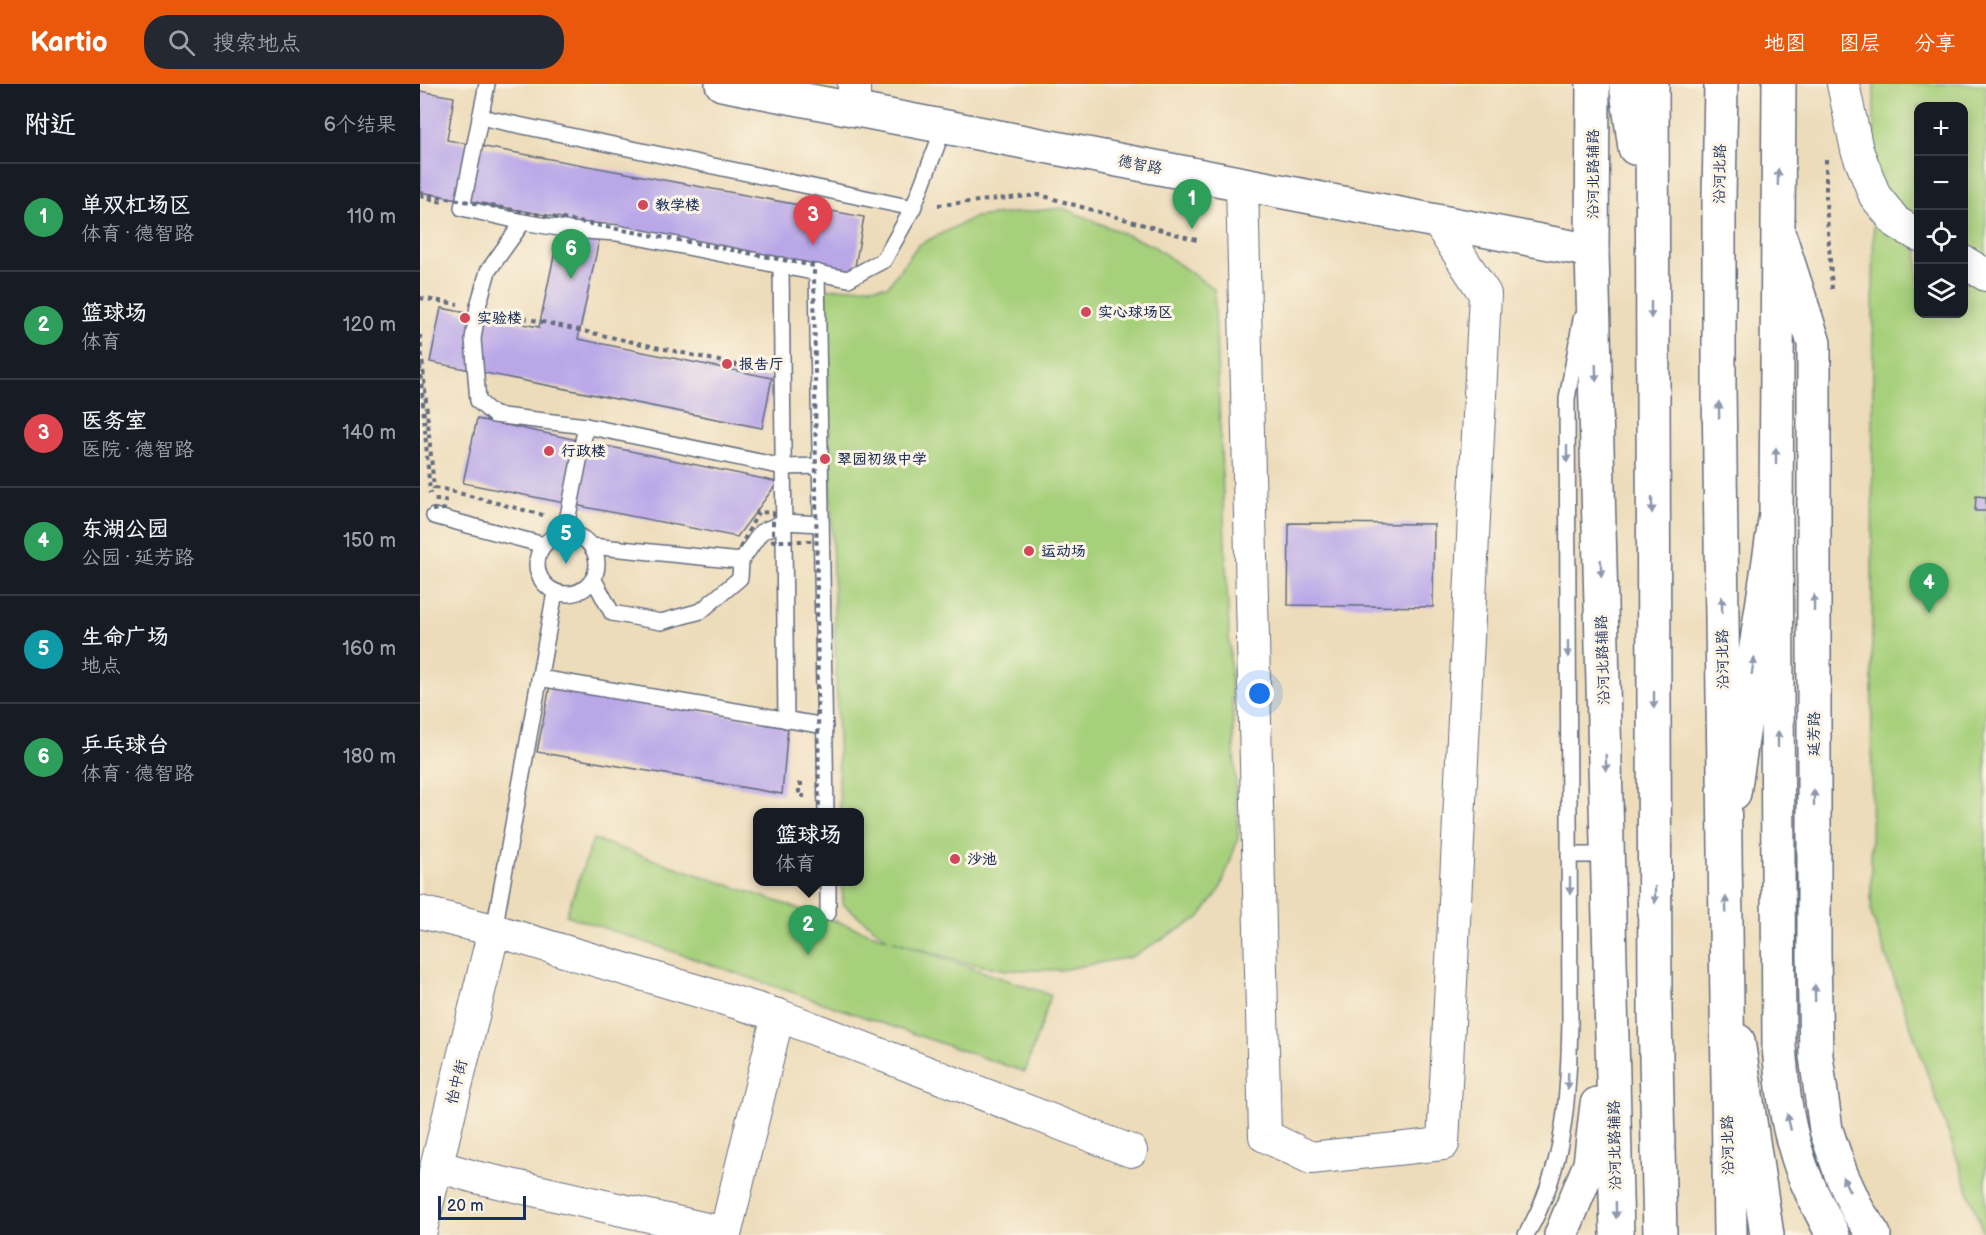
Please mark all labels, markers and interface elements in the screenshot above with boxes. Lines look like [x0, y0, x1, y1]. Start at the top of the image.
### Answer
search box [144, 15, 564, 69]
text: Kartio [30, 26, 108, 59]
icon: search [165, 26, 198, 59]
text: 搜索地点 [213, 30, 301, 57]
text: 地图 [1764, 31, 1806, 56]
text: 图层 [1839, 31, 1881, 56]
text: 分享 [1914, 31, 1956, 56]
map controls [1914, 102, 1968, 318]
button: + [1914, 102, 1968, 156]
text: 附近 [24, 110, 76, 141]
text: 6个结果 [324, 113, 396, 137]
street label: 沿河北路辅路 [1584, 129, 1603, 219]
street label: 沿河北路 [1710, 144, 1730, 204]
street label: 德智路 [1116, 151, 1164, 179]
button: − [1914, 156, 1968, 210]
one-way arrow [1773, 167, 1783, 186]
pin: 1 [1172, 180, 1212, 229]
text: 单双杠场区 [81, 192, 191, 219]
place label: 教学楼 [655, 196, 700, 215]
pin: 3 [794, 196, 832, 245]
marker: 教学楼 [636, 198, 650, 212]
text: 1 [39, 205, 48, 229]
text: 110 m [347, 205, 396, 229]
button: locate [1914, 210, 1968, 264]
text: 体育 · 德智路 [81, 222, 194, 246]
pin: 6 [552, 230, 590, 279]
button: layers [1914, 264, 1968, 318]
text: 篮球场 [81, 300, 147, 327]
one-way arrow [1646, 301, 1656, 320]
place label: 实心球场区 [1098, 303, 1173, 322]
marker: 实心球场区 [1079, 305, 1093, 319]
place label: 实验楼 [477, 309, 522, 328]
marker: 实验楼 [458, 311, 472, 325]
text: 2 [38, 313, 49, 337]
text: 120 m [343, 313, 396, 337]
text: 体育 [81, 330, 121, 354]
place label: 报告厅 [739, 355, 784, 374]
marker: 报告厅 [720, 357, 734, 371]
one-way arrow [1591, 364, 1600, 383]
one-way arrow [1714, 400, 1724, 419]
text: 医务室 [81, 408, 147, 435]
text: 3 [38, 421, 49, 445]
text: 140 m [342, 421, 396, 445]
text: 医院 · 德智路 [81, 438, 194, 462]
place label: 行政楼 [561, 442, 606, 461]
marker: 行政楼 [542, 444, 556, 458]
one-way arrow [1562, 445, 1572, 464]
one-way arrow [1771, 446, 1781, 465]
place label: 翠园初级中学 [837, 450, 927, 469]
marker: 翠园初级中学 [818, 452, 832, 466]
one-way arrow [1648, 496, 1657, 515]
pin: 5 [546, 514, 586, 564]
text: 东湖公园 [81, 516, 169, 543]
text: 4 [38, 529, 49, 553]
text: 150 m [343, 529, 396, 553]
place label: 运动场 [1041, 542, 1086, 561]
marker: 运动场 [1022, 544, 1036, 558]
text: 公园 · 延芳路 [81, 546, 194, 570]
one-way arrow [1596, 559, 1606, 578]
pin: 4 [1910, 564, 1948, 613]
one-way arrow [1809, 594, 1819, 613]
one-way arrow [1717, 595, 1727, 614]
street label: 沿河北路辅路 [1592, 615, 1614, 705]
text: 生命广场 [81, 624, 169, 651]
street label: 沿河北路 [1713, 629, 1733, 689]
text: 5 [38, 637, 49, 661]
text: 160 m [342, 637, 396, 661]
one-way arrow [1563, 640, 1573, 659]
text: 地点 [81, 654, 121, 678]
one-way arrow [1749, 656, 1758, 675]
your location [1245, 679, 1274, 708]
one-way arrow [1649, 691, 1659, 710]
street label: 延芳路 [1805, 711, 1824, 757]
one-way arrow [1773, 730, 1782, 749]
text: 乒乓球台 [81, 732, 169, 759]
text: 6 [37, 745, 50, 769]
text: 180 m [343, 745, 396, 769]
one-way arrow [1601, 754, 1611, 773]
text: 体育 · 德智路 [81, 762, 194, 786]
one-way arrow [1809, 789, 1819, 808]
popup [753, 808, 864, 886]
text: 篮球场 [775, 822, 842, 849]
place label: 沙池 [967, 850, 997, 869]
text: 体育 [775, 852, 815, 876]
marker: 沙池 [948, 852, 962, 866]
one-way arrow [1565, 877, 1575, 896]
one-way arrow [1650, 886, 1660, 905]
one-way arrow [1721, 895, 1731, 914]
pin: 2 [788, 906, 828, 955]
one-way arrow [1810, 984, 1819, 1003]
street label: 怡中街 [442, 1058, 472, 1106]
one-way arrow [1564, 1072, 1573, 1091]
street label: 沿河北路辅路 [1605, 1100, 1625, 1190]
one-way arrow [1784, 1113, 1793, 1132]
street label: 沿河北路 [1718, 1115, 1738, 1175]
one-way arrow [1841, 1176, 1850, 1193]
scale bar [438, 1193, 526, 1220]
text: 20 m [447, 1197, 483, 1216]
one-way arrow [1612, 1201, 1621, 1220]

